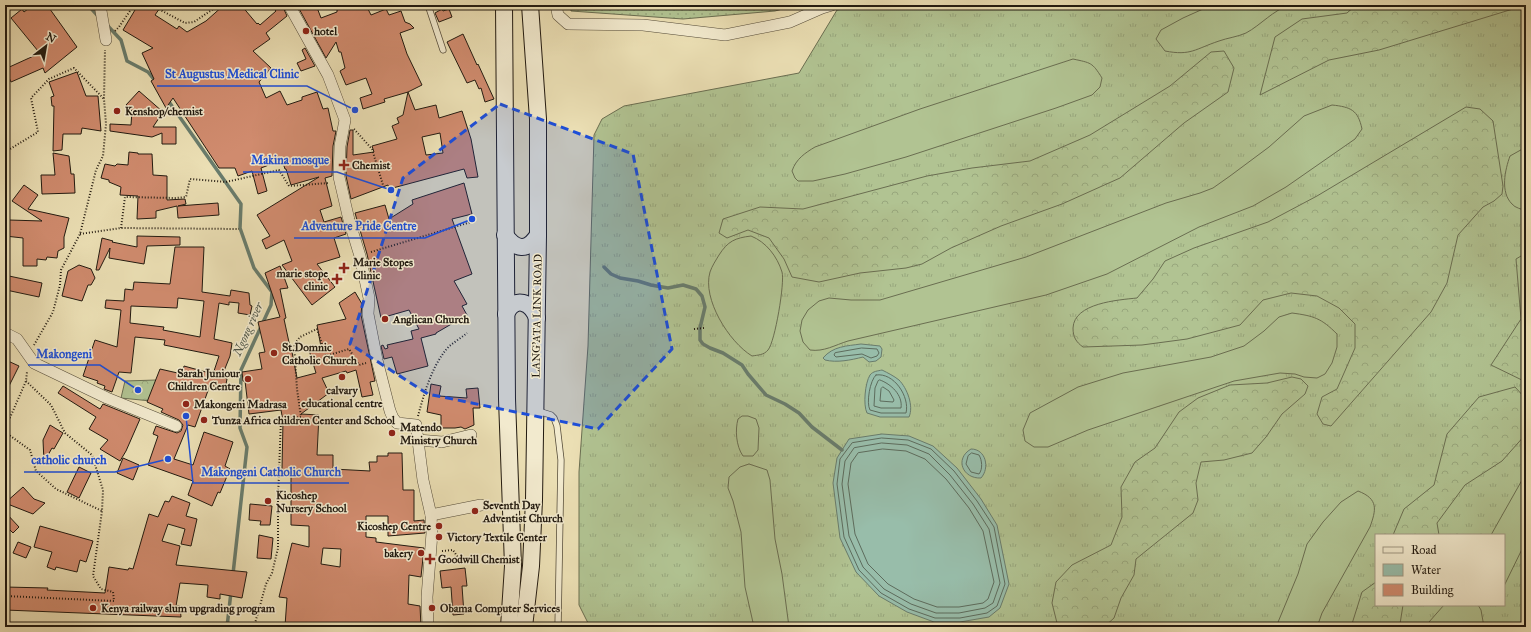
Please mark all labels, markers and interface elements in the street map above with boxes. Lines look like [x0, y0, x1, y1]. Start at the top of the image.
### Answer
place label: hotel [313, 25, 338, 38]
north arrow [26, 26, 66, 66]
marker: hotel [301, 26, 311, 36]
text: N [44, 30, 59, 46]
callout: St Augustus Medical Clinic [157, 62, 307, 86]
text: St Augustus Medical Clinic [165, 67, 299, 82]
place label: Kenshop/chemist [125, 105, 203, 119]
marker: Kenshop/chemist [112, 106, 122, 116]
callout: Makina mosque [243, 148, 337, 172]
text: Makina mosque [251, 153, 329, 168]
place label: Chemist [352, 159, 390, 172]
marker: Chemist [339, 160, 349, 170]
callout: Adventure Pride Centre [294, 214, 425, 238]
text: Adventure Pride Centre [300, 219, 417, 233]
street label: LANG'ATA LINK ROAD [529, 254, 545, 378]
place label: Marie Stopes Clinic [353, 256, 413, 282]
marker: Marie Stopes Clinic [338, 262, 350, 274]
place label: marie stope clinic [275, 267, 328, 293]
marker: marie stope clinic [331, 273, 343, 285]
water label: Ngong river [230, 299, 266, 359]
place label: Anglican Church [392, 313, 470, 326]
marker: Anglican Church [380, 314, 390, 324]
callout: Makongeni [28, 341, 100, 365]
place label: St.Domnic Catholic Church [282, 341, 358, 367]
text: Makongeni [36, 347, 93, 362]
marker: St.Domnic Catholic Church [269, 348, 279, 358]
place label: Sarah Juniour Children Centre [167, 367, 241, 393]
marker: calvary educational centre [337, 372, 347, 382]
marker: Sarah Juniour Children Centre [243, 374, 253, 384]
place label: calvary educational centre [301, 384, 383, 410]
place label: Makongeni Madrasa [194, 398, 287, 411]
marker: Makongeni Madrasa [181, 399, 191, 409]
place label: Tunza Africa children Center and School [211, 414, 396, 427]
marker: Tunza Africa children Center and School [199, 415, 209, 425]
place label: Matendo Ministry Church [400, 421, 478, 448]
marker: Matendo Ministry Church [387, 428, 397, 438]
callout: catholic church [24, 448, 115, 472]
text: catholic church [31, 453, 107, 467]
callout: Makongeni Catholic Church [193, 459, 349, 483]
text: Makongeni Catholic Church [201, 465, 341, 480]
place label: Kicoshep Nursery School [276, 489, 348, 516]
marker: Kicoshep Nursery School [263, 496, 273, 506]
place label: Seventh Day Adventist Church [482, 499, 564, 525]
marker: Seventh Day Adventist Church [470, 506, 480, 516]
place label: Kicoshep Centre [357, 520, 431, 534]
marker: Kicoshep Centre [434, 521, 444, 531]
place label: Victory Textile Center [446, 531, 548, 545]
marker: Victory Textile Center [434, 532, 444, 542]
legend [1375, 534, 1505, 606]
text: Road [1411, 543, 1437, 557]
place label: bakery [383, 547, 414, 561]
marker: bakery [416, 548, 426, 558]
place label: Goodwill Chemist [438, 553, 520, 566]
marker: Goodwill Chemist [425, 554, 435, 564]
text: Water [1411, 563, 1441, 577]
text: Building [1411, 583, 1454, 598]
place label: Kenya railway slum upgrading program [101, 602, 276, 616]
place label: Obama Computer Services [440, 602, 560, 616]
marker: Kenya railway slum upgrading program [88, 603, 98, 613]
marker: Obama Computer Services [427, 603, 437, 613]

